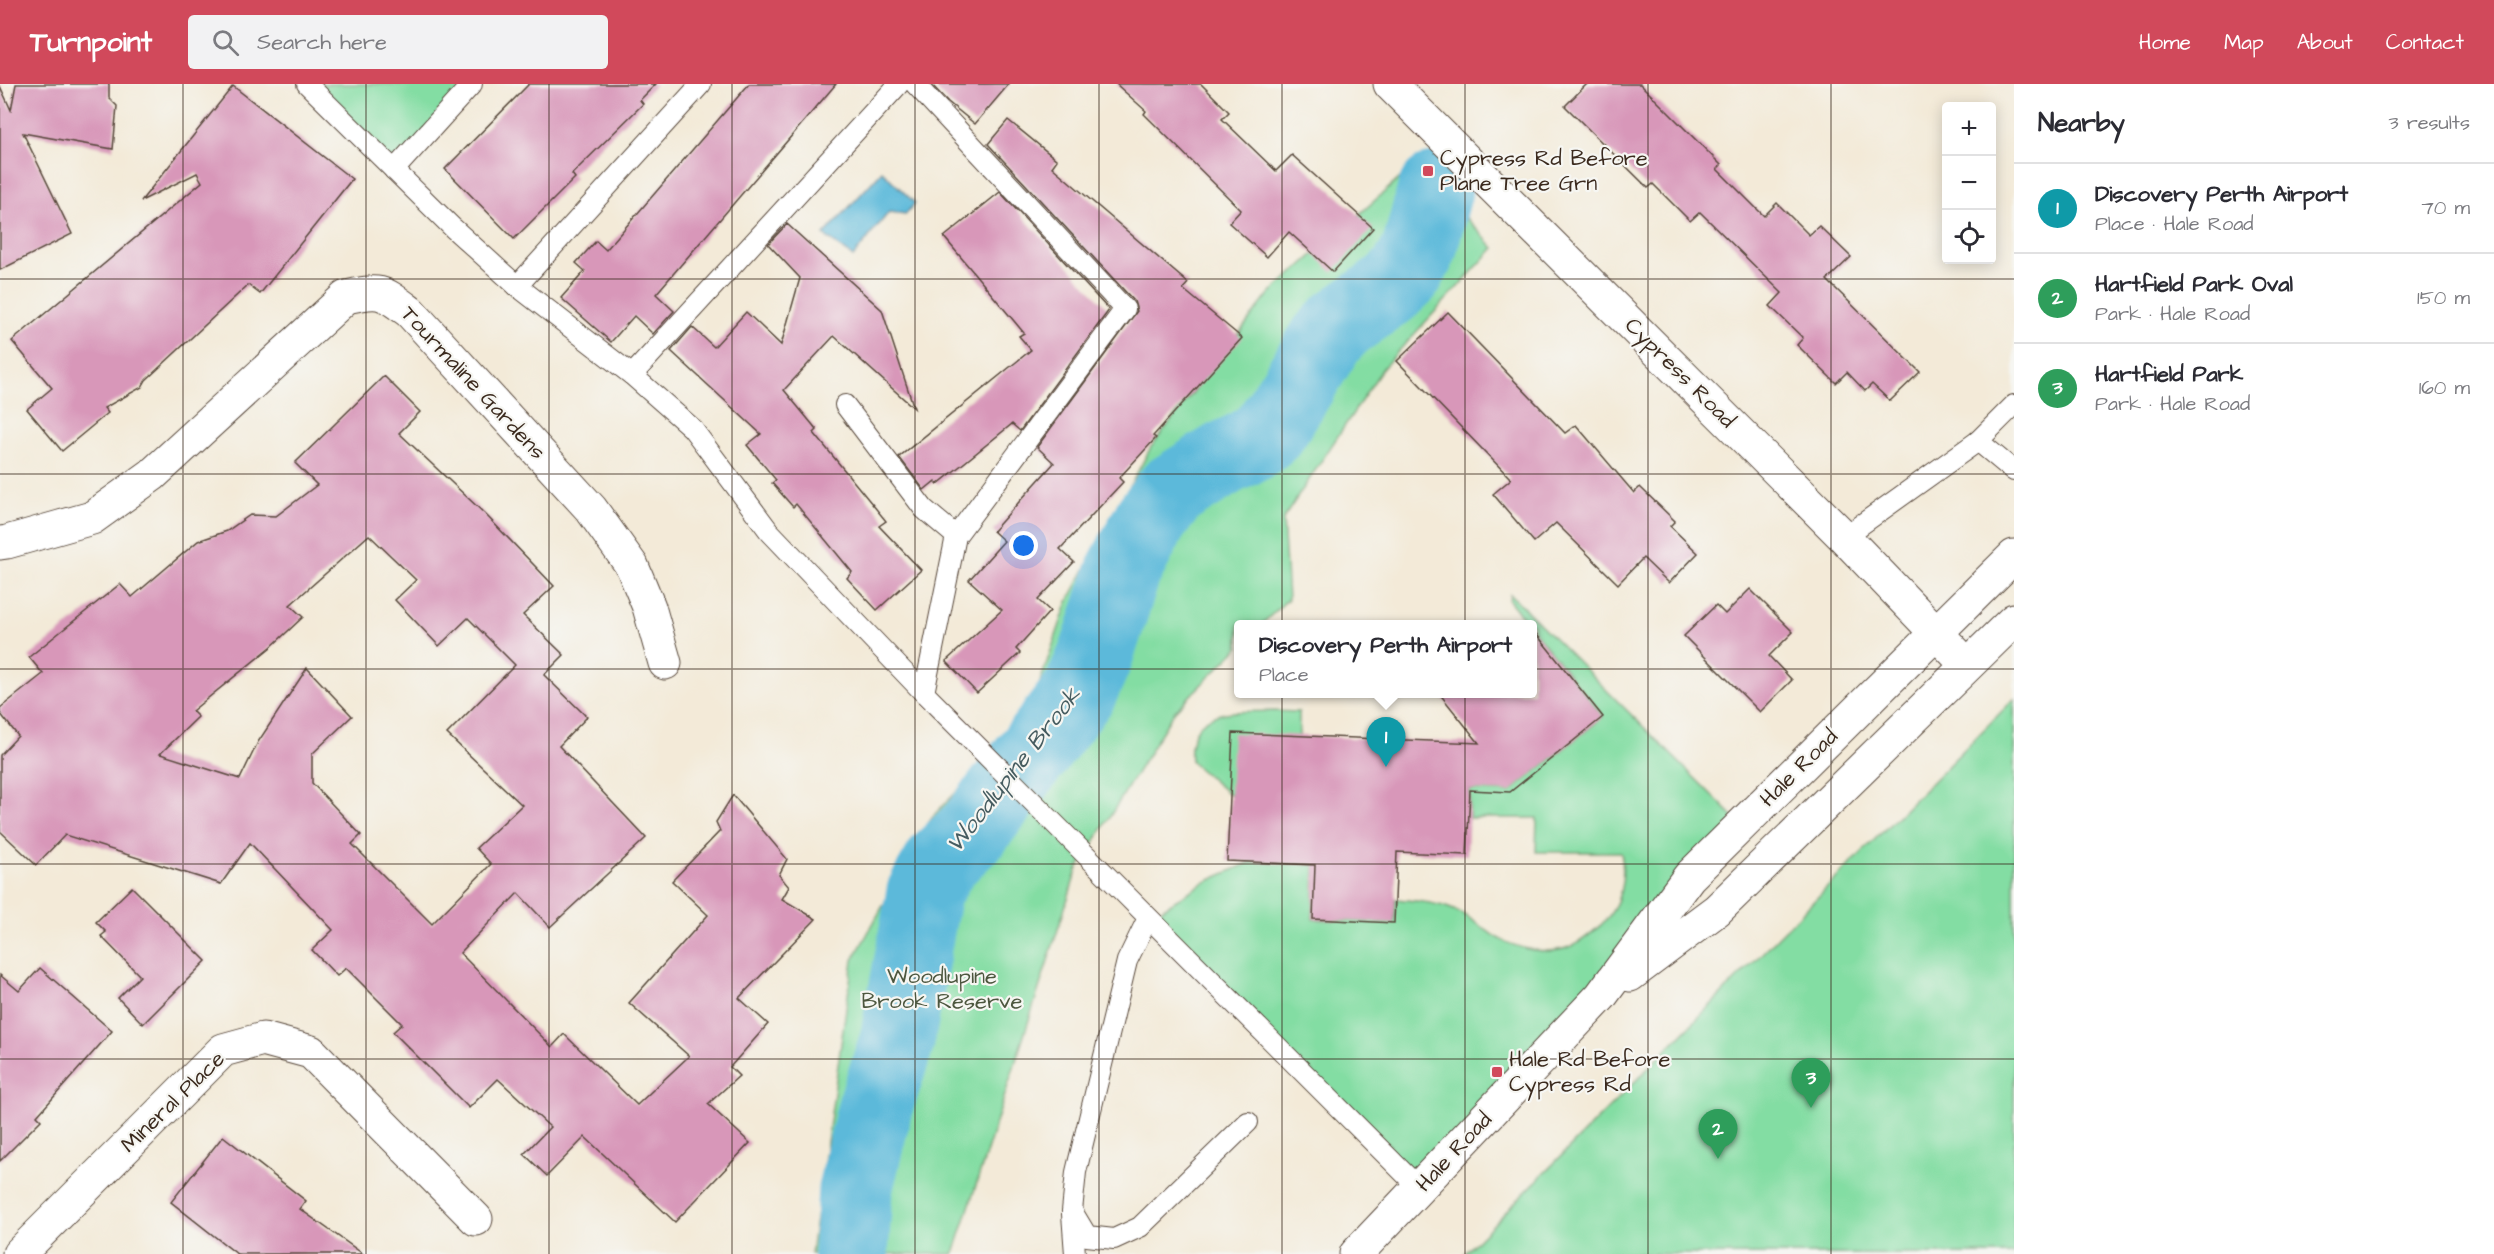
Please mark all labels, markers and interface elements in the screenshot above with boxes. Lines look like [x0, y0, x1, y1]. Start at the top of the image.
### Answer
search box [188, 15, 608, 69]
text: Turnpoint [30, 23, 152, 62]
icon: search [209, 26, 242, 59]
text: Search here [257, 27, 387, 58]
text: Home [2139, 28, 2191, 57]
text: Map [2224, 28, 2264, 57]
text: About [2297, 28, 2353, 57]
text: Contact [2386, 28, 2464, 57]
map controls [1942, 102, 1996, 264]
button: + [1942, 102, 1996, 156]
text: Nearby [2038, 105, 2125, 141]
text: 3 results [2388, 109, 2470, 137]
place label: Cypress Rd Before Plane Tree Grn [1440, 143, 1648, 199]
button: − [1942, 156, 1996, 210]
marker: Cypress Rd Before Plane Tree Grn [1421, 164, 1435, 178]
text: Discovery Perth Airport [2095, 179, 2348, 210]
text: 1 [2056, 194, 2059, 222]
text: 70 m [2422, 194, 2470, 222]
button: locate [1942, 210, 1996, 264]
text: Place · Hale Road [2095, 210, 2254, 238]
text: Hartfield Park Oval [2095, 269, 2293, 300]
text: 2 [2052, 284, 2063, 312]
text: 150 m [2417, 284, 2470, 312]
street label: Tourmaline Gardens [393, 299, 553, 467]
text: Park · Hale Road [2095, 300, 2250, 328]
street label: Cypress Road [1617, 311, 1742, 436]
text: Hartfield Park [2095, 359, 2243, 390]
text: 3 [2052, 374, 2063, 402]
text: 160 m [2419, 374, 2470, 402]
text: Park · Hale Road [2095, 390, 2250, 418]
your location [1009, 531, 1038, 560]
popup [1234, 620, 1537, 698]
text: Discovery Perth Airport [1259, 630, 1512, 661]
text: Place [1259, 661, 1308, 689]
water label: Woodlupine Brook [939, 679, 1090, 860]
pin: 1 [1366, 718, 1406, 767]
street label: Hale Road [1753, 722, 1845, 814]
park label: Woodlupine Brook Reserve [862, 961, 1023, 1017]
street label: Mineral Place [114, 1044, 232, 1160]
place label: Hale Rd Before Cypress Rd [1509, 1044, 1671, 1101]
pin: 3 [1792, 1058, 1830, 1108]
marker: Hale Rd Before Cypress Rd [1490, 1065, 1504, 1079]
street label: Hale Road [1409, 1105, 1499, 1199]
pin: 2 [1698, 1110, 1738, 1159]

